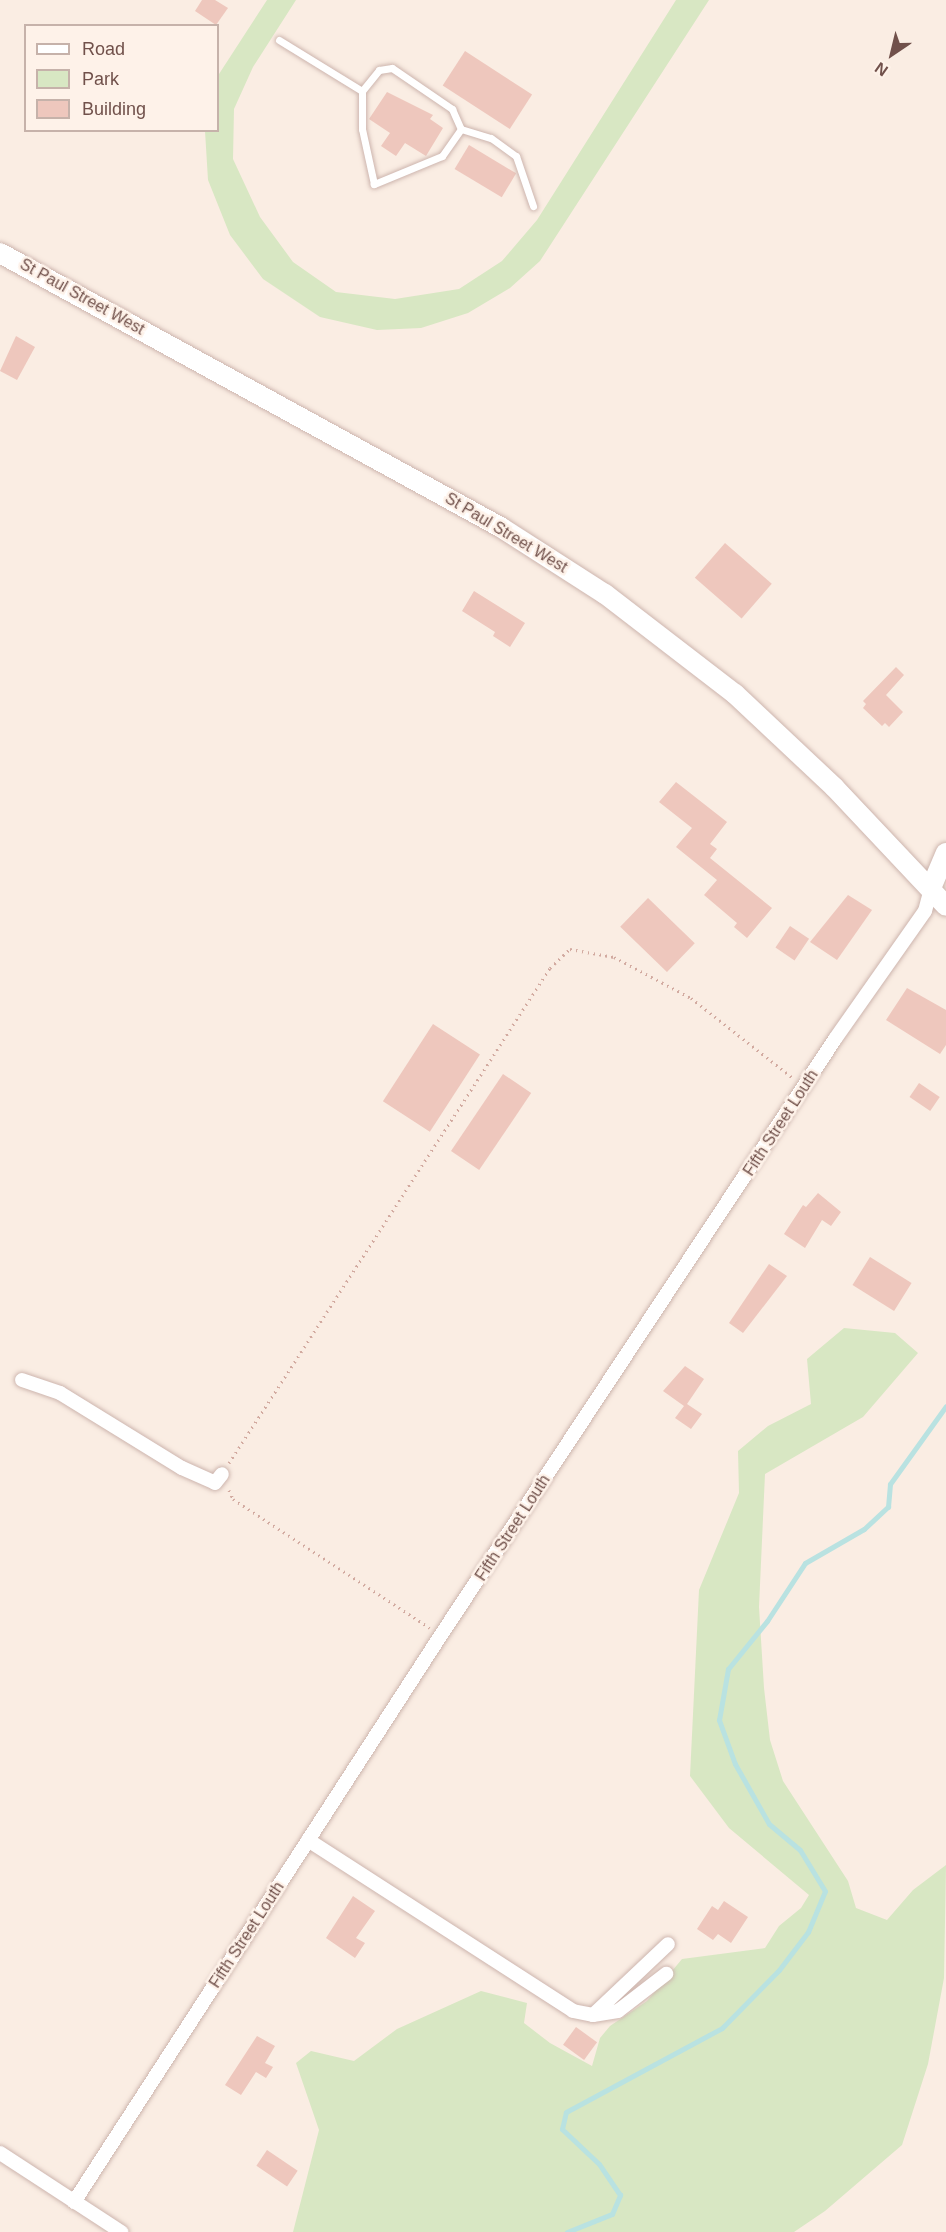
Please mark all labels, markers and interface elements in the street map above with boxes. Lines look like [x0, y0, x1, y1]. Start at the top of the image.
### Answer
legend [24, 24, 219, 132]
north arrow [862, 24, 922, 84]
text: Road [82, 39, 125, 59]
text: N [872, 59, 891, 79]
text: Park [82, 69, 119, 89]
text: Building [82, 99, 146, 119]
street label: St Paul Street West [16, 255, 148, 339]
street label: St Paul Street West [441, 489, 571, 577]
street label: Fifth Street Louth [740, 1066, 822, 1180]
street label: Fifth Street Louth [472, 1471, 554, 1585]
street label: Fifth Street Louth [206, 1878, 288, 1992]

